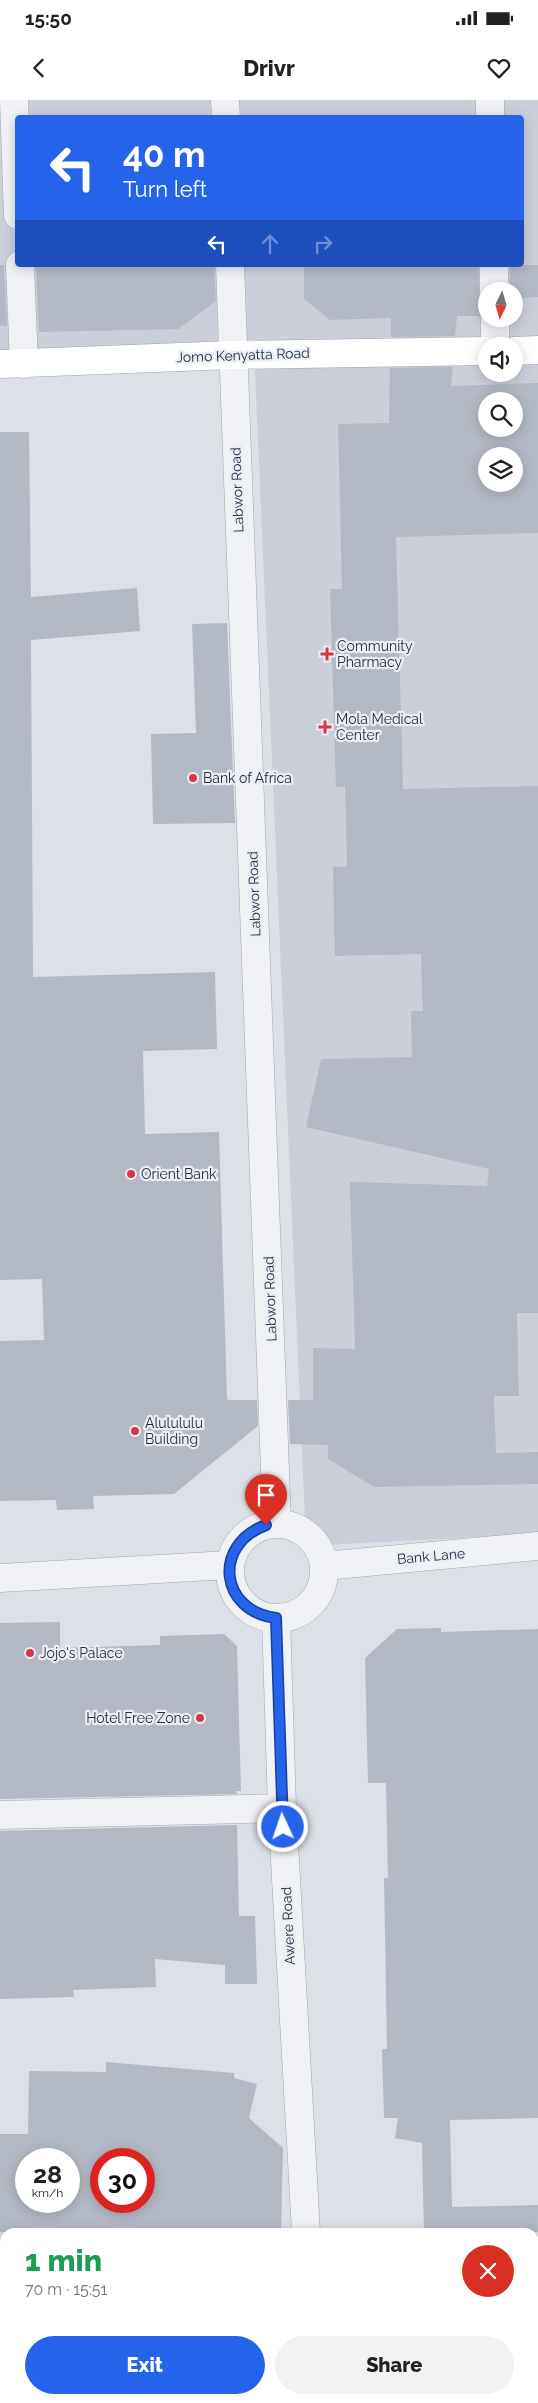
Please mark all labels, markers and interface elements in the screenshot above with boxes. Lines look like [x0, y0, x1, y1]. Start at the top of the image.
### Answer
text: 15:50 [25, 7, 72, 29]
icon: back [25, 54, 53, 82]
icon: heart [485, 54, 513, 82]
text: Drivr [243, 55, 295, 81]
text: 40 m [123, 134, 205, 175]
icon: left [40, 135, 105, 200]
text: Turn left [123, 176, 207, 202]
icon: left [203, 230, 231, 258]
icon: ahead [256, 230, 284, 258]
icon: right [309, 230, 337, 258]
north arrow [478, 282, 522, 328]
map controls [478, 282, 523, 492]
button: sound [478, 337, 523, 382]
street label: Jomo Kenyatta Road [176, 345, 310, 365]
button: search [478, 392, 523, 437]
street label: Labwor Road [228, 447, 246, 533]
button: layers [478, 447, 523, 492]
place label: Community Pharmacy [337, 638, 413, 670]
marker: Community Pharmacy [321, 648, 333, 660]
place label: Mola Medical Center [336, 711, 423, 743]
marker: Mola Medical Center [318, 720, 332, 734]
place label: Bank of Africa [203, 770, 292, 786]
marker: Bank of Africa [187, 772, 199, 784]
street label: Labwor Road [245, 851, 263, 937]
place label: Orient Bank [141, 1166, 217, 1182]
marker: Orient Bank [125, 1168, 137, 1180]
street label: Labwor Road [261, 1256, 279, 1342]
place label: Alulululu Building [145, 1415, 203, 1447]
marker: Alulululu Building [129, 1425, 141, 1437]
pin [245, 1474, 287, 1525]
icon: arrive [252, 1481, 280, 1509]
street label: Bank Lane [396, 1545, 466, 1567]
place label: Jojo's Palace [40, 1645, 123, 1661]
marker: Jojo's Palace [24, 1647, 36, 1659]
place label: Hotel Free Zone [86, 1710, 190, 1726]
marker: Hotel Free Zone [194, 1712, 206, 1724]
position arrow [256, 1800, 308, 1852]
street label: Awere Road [278, 1886, 298, 1966]
speed limit sign: 30 [90, 2148, 155, 2213]
text: 28 [33, 2159, 62, 2189]
text: km/h [32, 2186, 63, 2200]
text: 1 min [25, 2243, 102, 2278]
button: close [462, 2245, 514, 2297]
text: 70 m · 15:51 [25, 2280, 107, 2299]
button: Exit [25, 2336, 265, 2394]
button: Share [275, 2336, 514, 2394]

